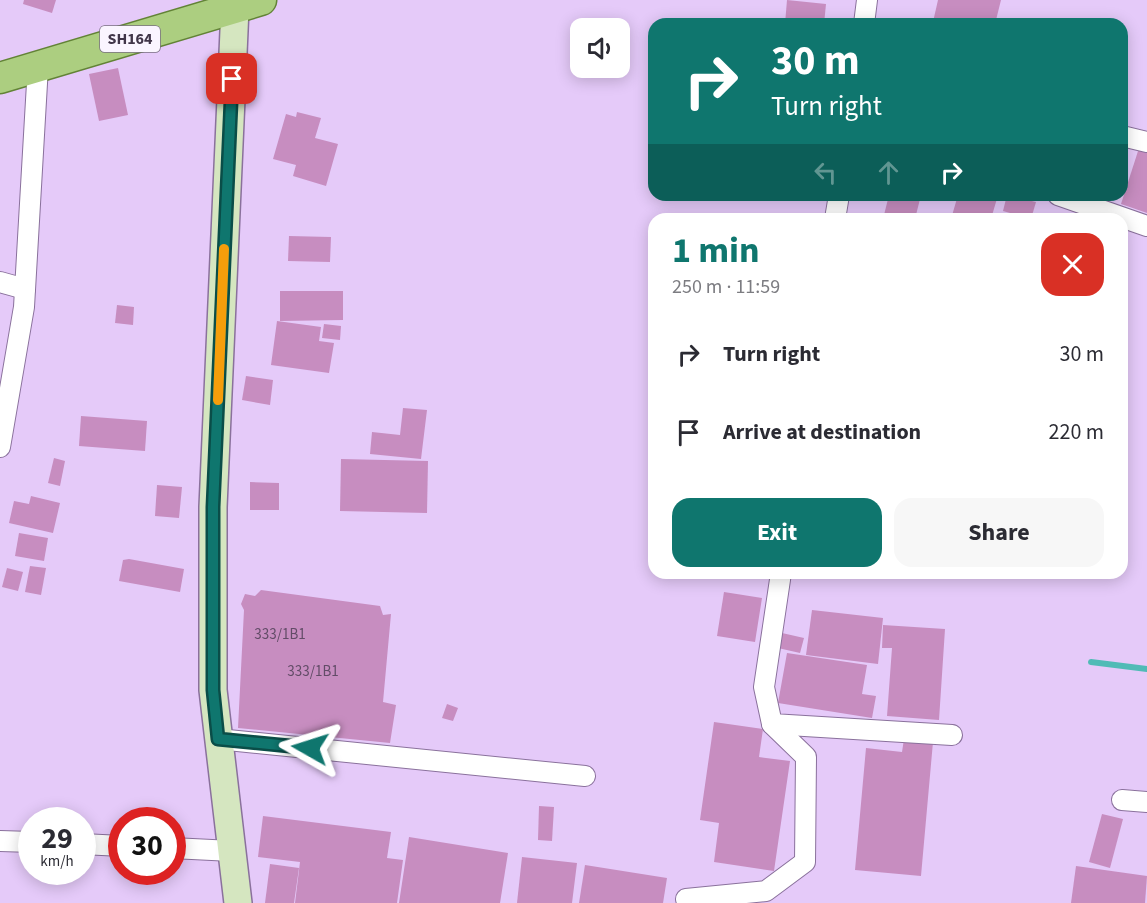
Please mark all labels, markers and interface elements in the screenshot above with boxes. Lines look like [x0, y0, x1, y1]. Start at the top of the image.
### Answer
map controls [570, 18, 630, 78]
button: sound [570, 18, 630, 78]
road number: SH164 [100, 26, 160, 52]
text: 30 m [771, 31, 860, 91]
icon: right [672, 42, 750, 120]
pin [206, 53, 257, 104]
icon: arrive [215, 62, 248, 95]
text: Turn right [771, 87, 882, 126]
icon: left [809, 156, 842, 189]
icon: ahead [872, 156, 905, 189]
icon: right [935, 156, 968, 189]
text: 1 min [672, 225, 760, 276]
button: close [1041, 233, 1104, 296]
text: 250 m · 11:59 [672, 273, 780, 301]
icon: right [672, 338, 705, 371]
text: Turn right [723, 338, 820, 370]
text: 30 m [1059, 338, 1104, 370]
icon: arrive [672, 416, 705, 449]
text: Arrive at destination [723, 416, 921, 448]
text: 220 m [1049, 416, 1104, 448]
button: Exit [672, 498, 882, 567]
button: Share [894, 498, 1104, 567]
house number: 333/1B1 [254, 624, 306, 645]
house number: 333/1B1 [287, 661, 339, 682]
position arrow [278, 716, 342, 780]
speed limit sign: 30 [108, 807, 186, 885]
text: 29 [41, 817, 73, 860]
text: km/h [40, 851, 74, 872]

